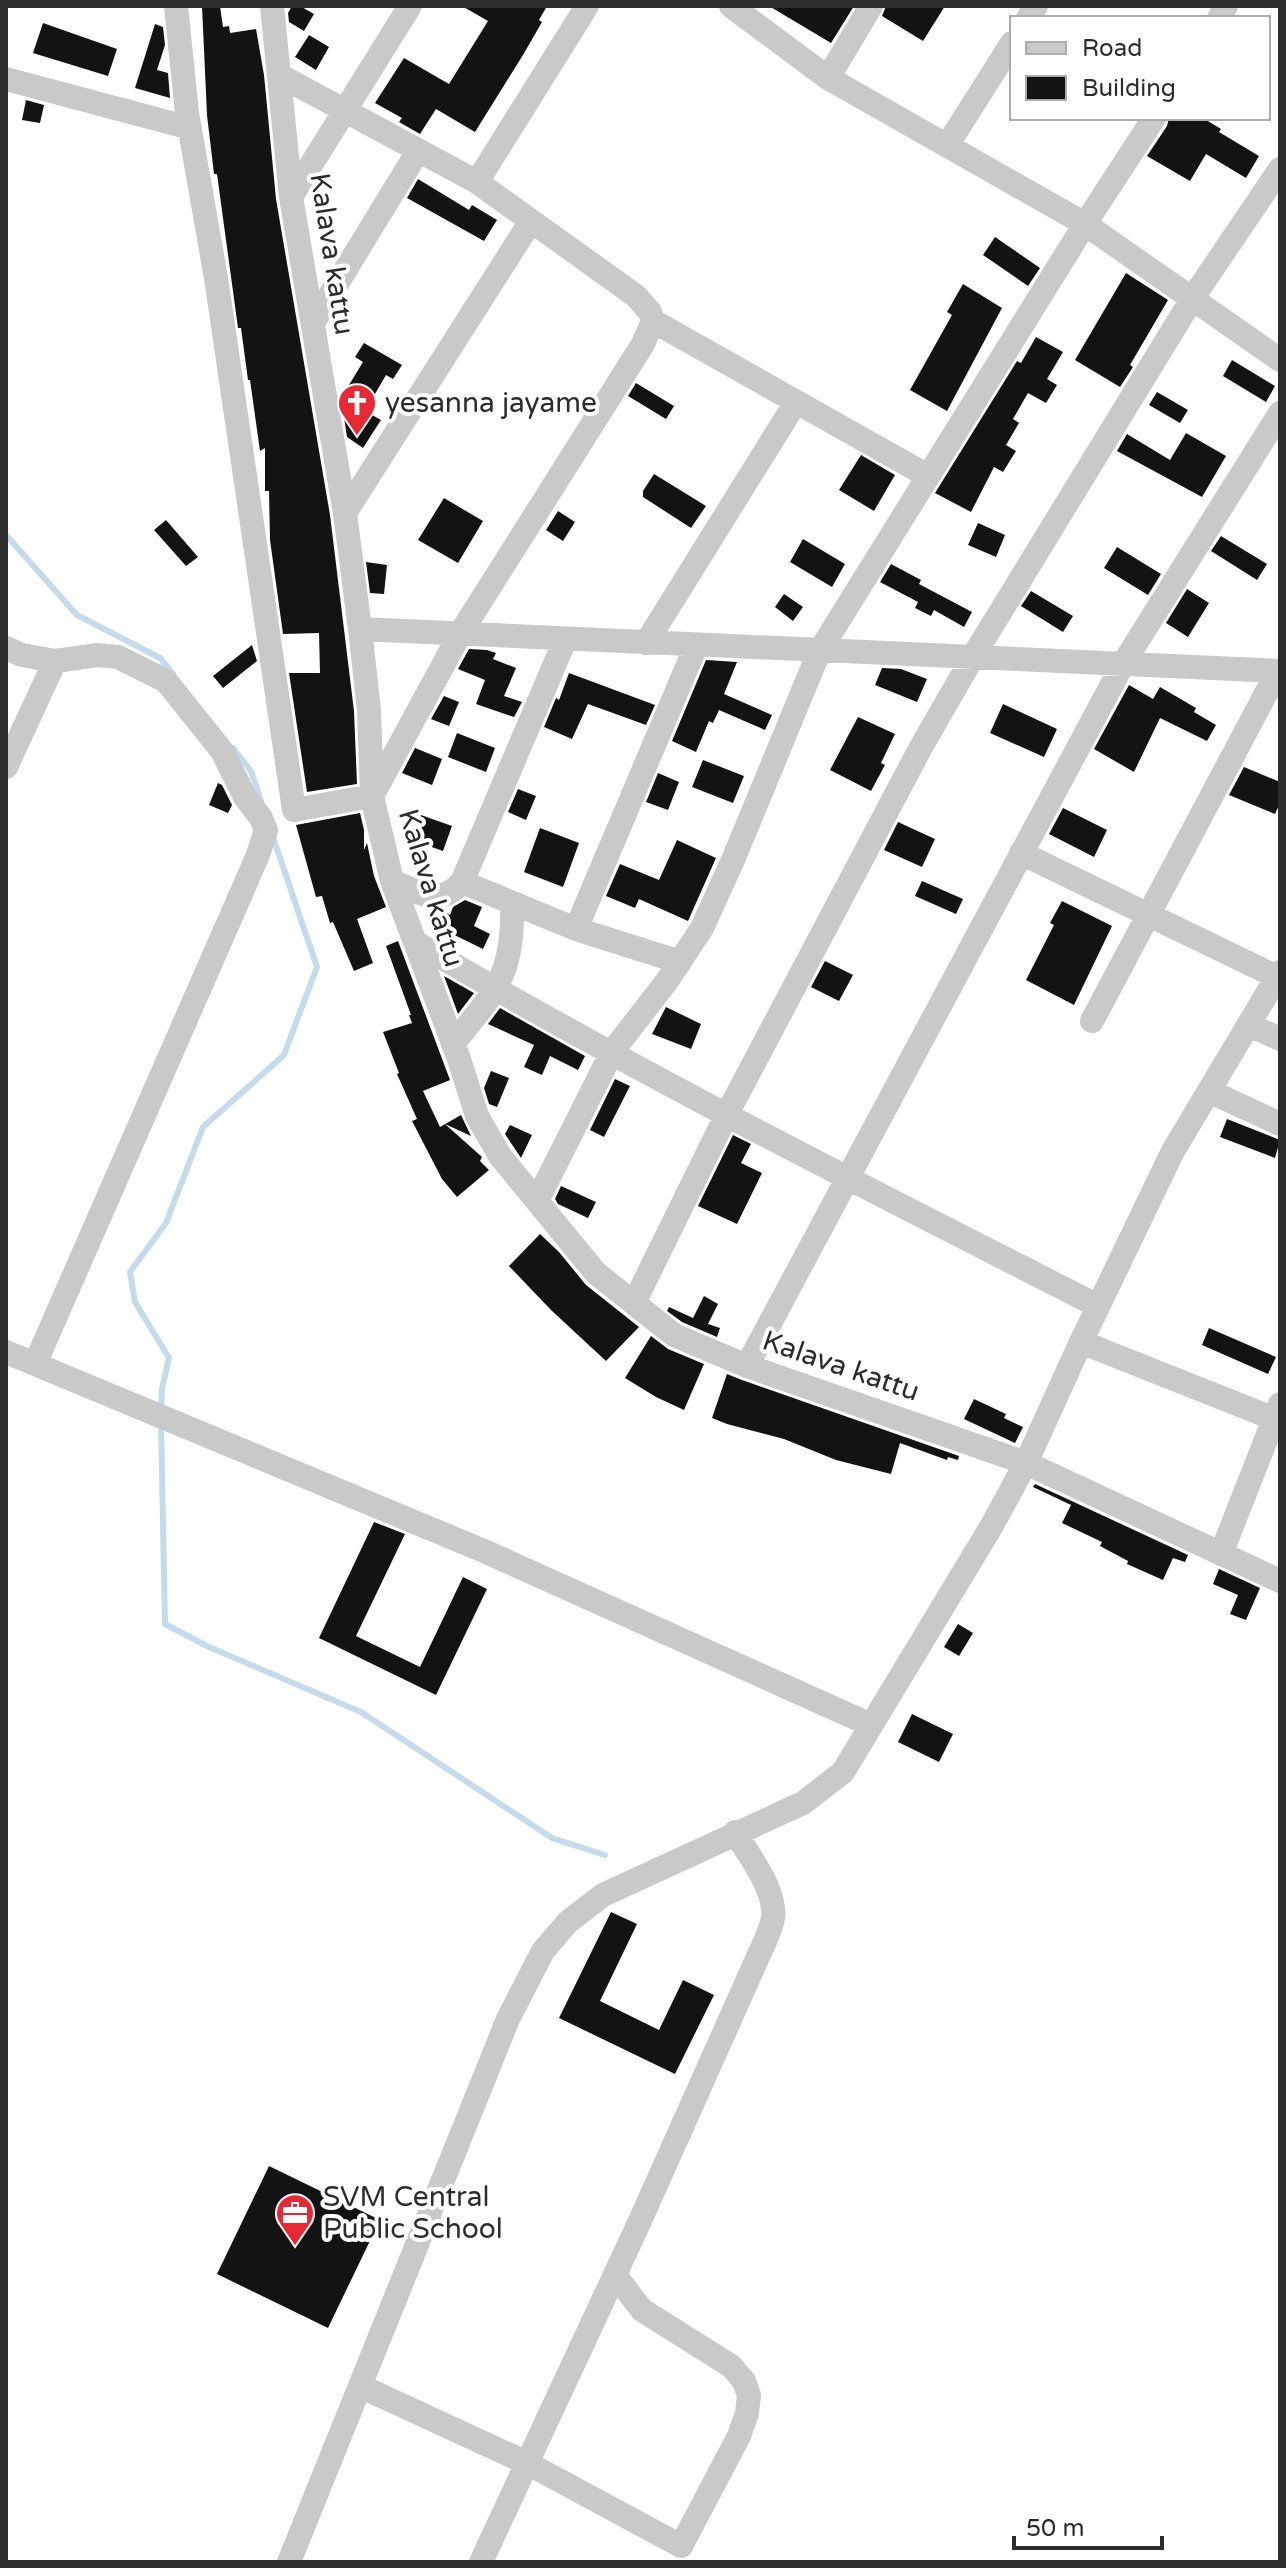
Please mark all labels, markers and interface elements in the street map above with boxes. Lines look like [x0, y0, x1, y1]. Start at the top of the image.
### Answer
legend [1010, 16, 1270, 120]
text: Road [1082, 34, 1142, 63]
text: Building [1082, 74, 1176, 103]
street label: Kalava kattu [302, 171, 362, 337]
church icon: yesanna jayame [336, 382, 378, 437]
place label: yesanna jayame [385, 386, 597, 420]
street label: Kalava kattu [391, 805, 471, 971]
street label: Kalava kattu [758, 1323, 924, 1409]
place label: SVM Central Public School [323, 2180, 503, 2246]
office icon: SVM Central Public School [274, 2192, 316, 2247]
scale bar [1014, 2500, 1162, 2550]
text: 50 m [1026, 2514, 1084, 2543]

